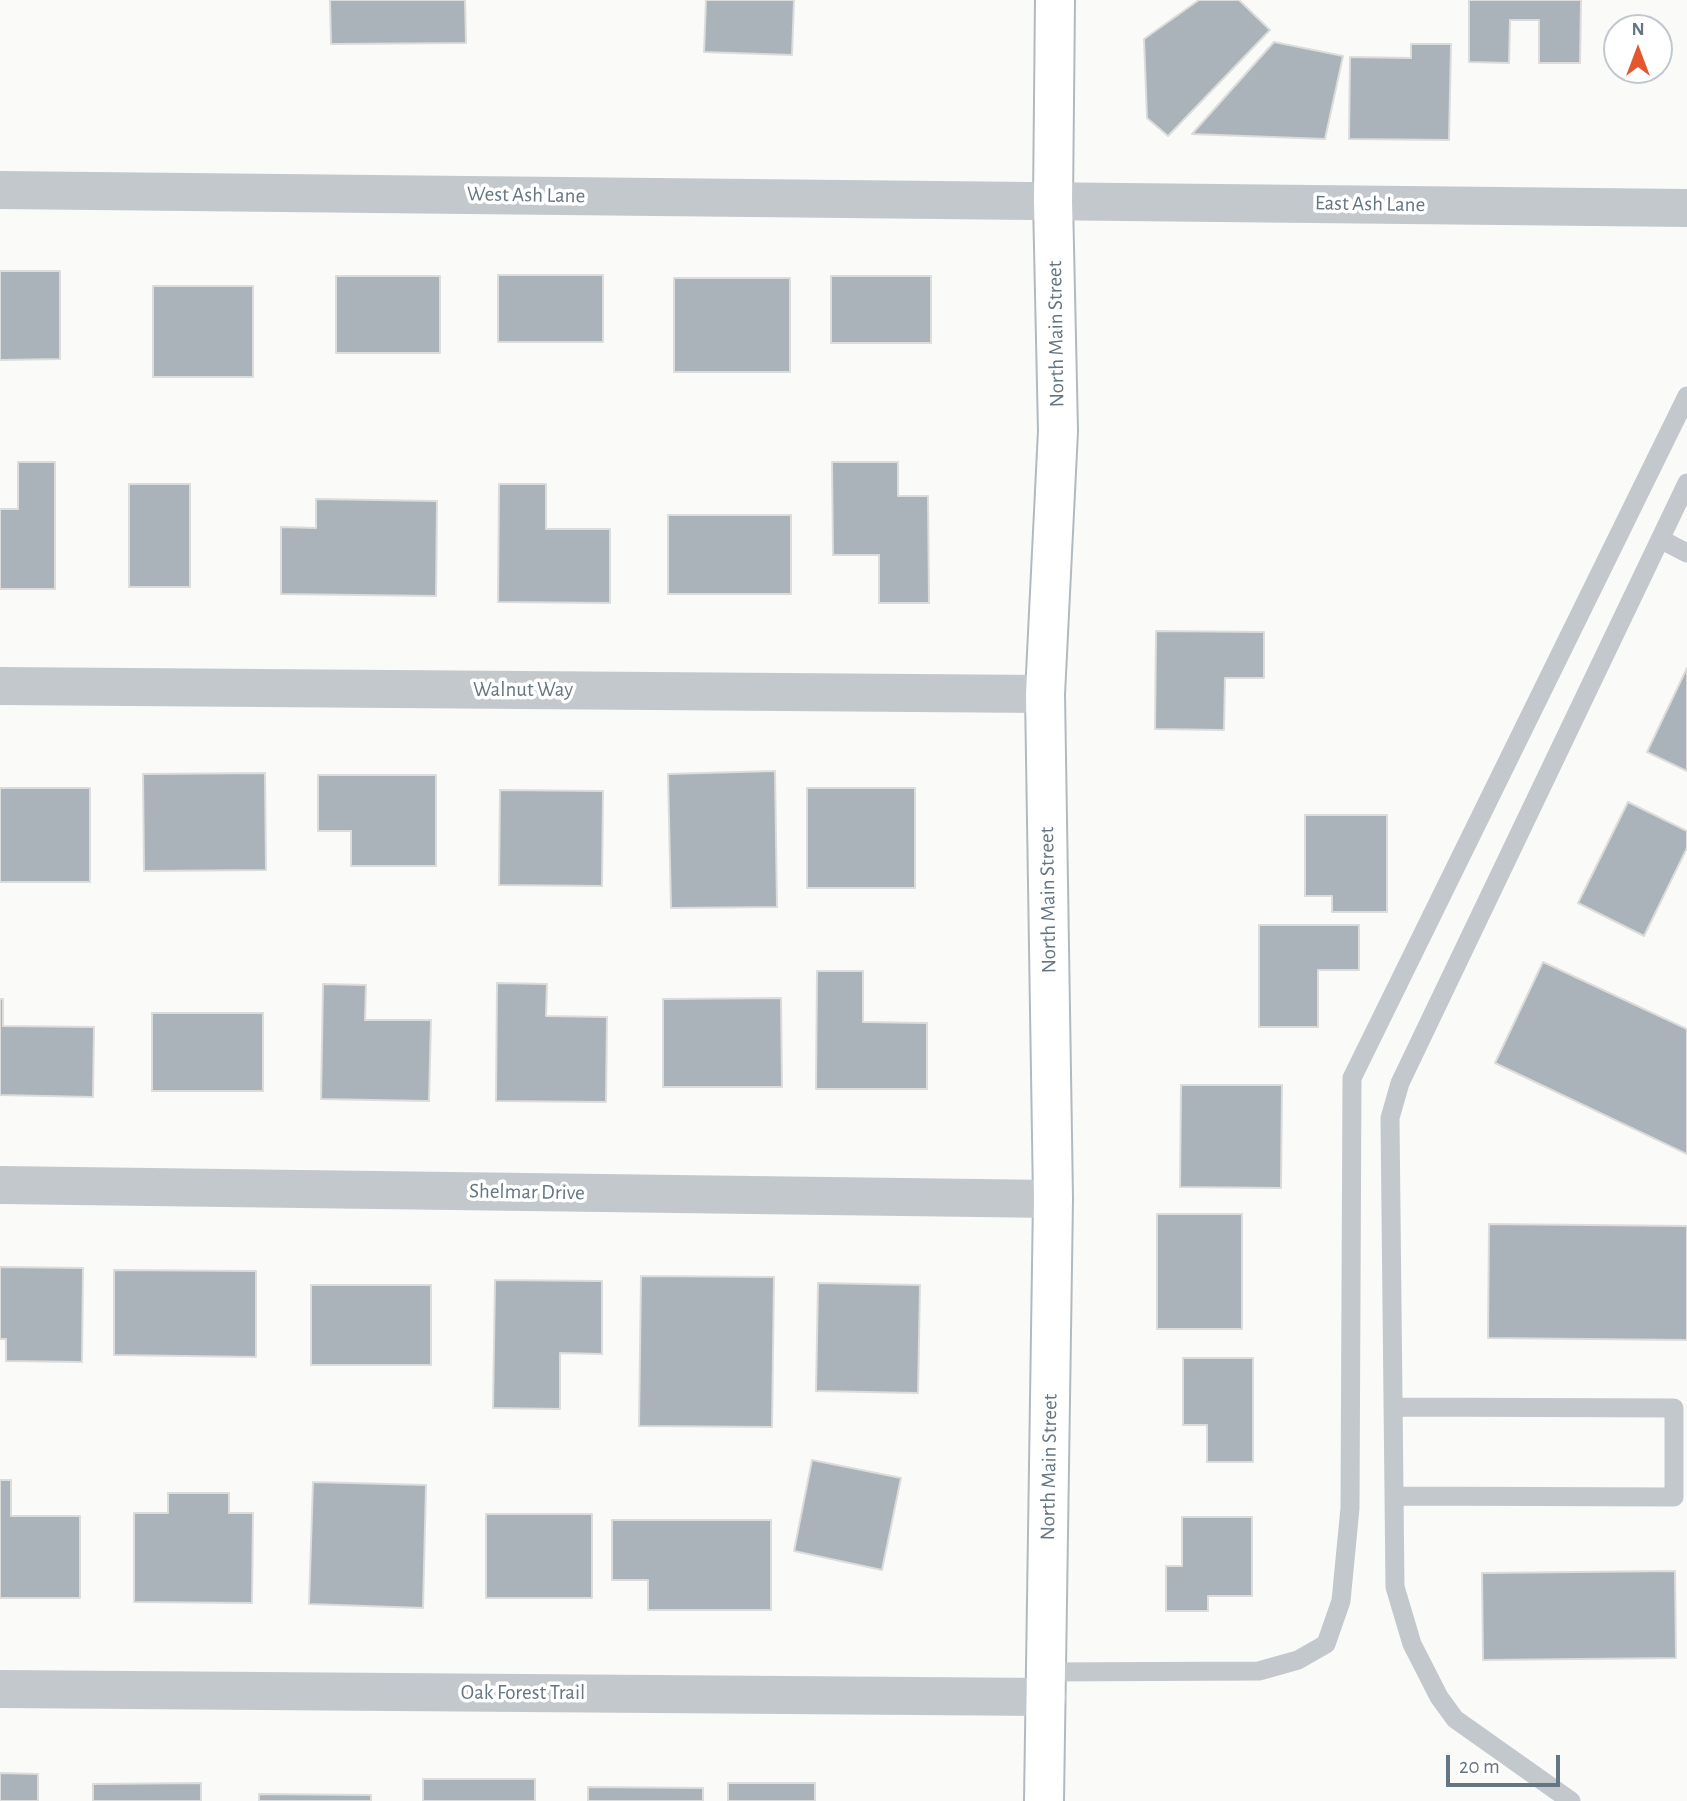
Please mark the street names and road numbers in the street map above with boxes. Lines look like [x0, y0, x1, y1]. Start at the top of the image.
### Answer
street label: West Ash Lane [467, 181, 585, 209]
street label: East Ash Lane [1315, 190, 1425, 218]
street label: North Main Street [1042, 260, 1070, 408]
street label: Walnut Way [473, 677, 573, 703]
street label: North Main Street [1034, 826, 1062, 974]
street label: Shelmar Drive [469, 1178, 585, 1206]
street label: North Main Street [1035, 1393, 1063, 1541]
street label: Oak Forest Trail [461, 1680, 585, 1706]

